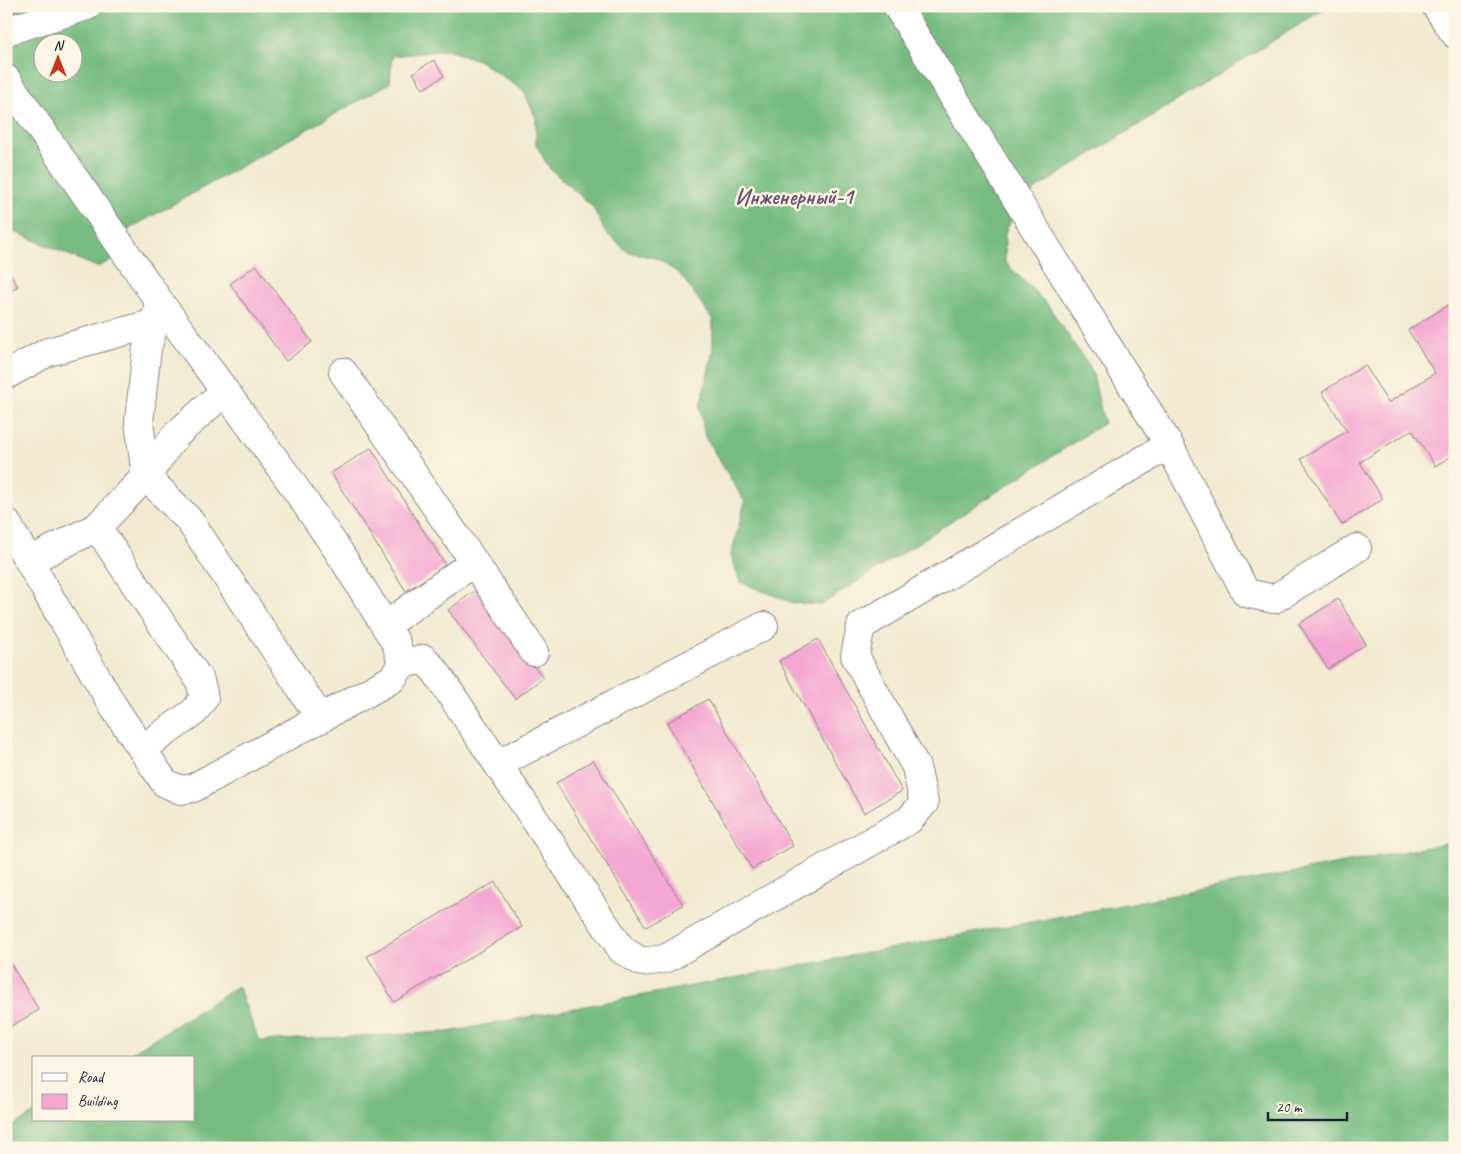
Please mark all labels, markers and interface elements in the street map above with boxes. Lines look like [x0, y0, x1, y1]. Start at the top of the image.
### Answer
north arrow [32, 32, 82, 82]
text: N [54, 37, 65, 54]
district label: Инженерный-1 [735, 183, 855, 211]
legend [32, 1056, 195, 1122]
text: Road [78, 1068, 105, 1087]
scale bar [1268, 1089, 1347, 1121]
text: Building [78, 1092, 118, 1111]
text: 20 m [1276, 1098, 1303, 1117]

